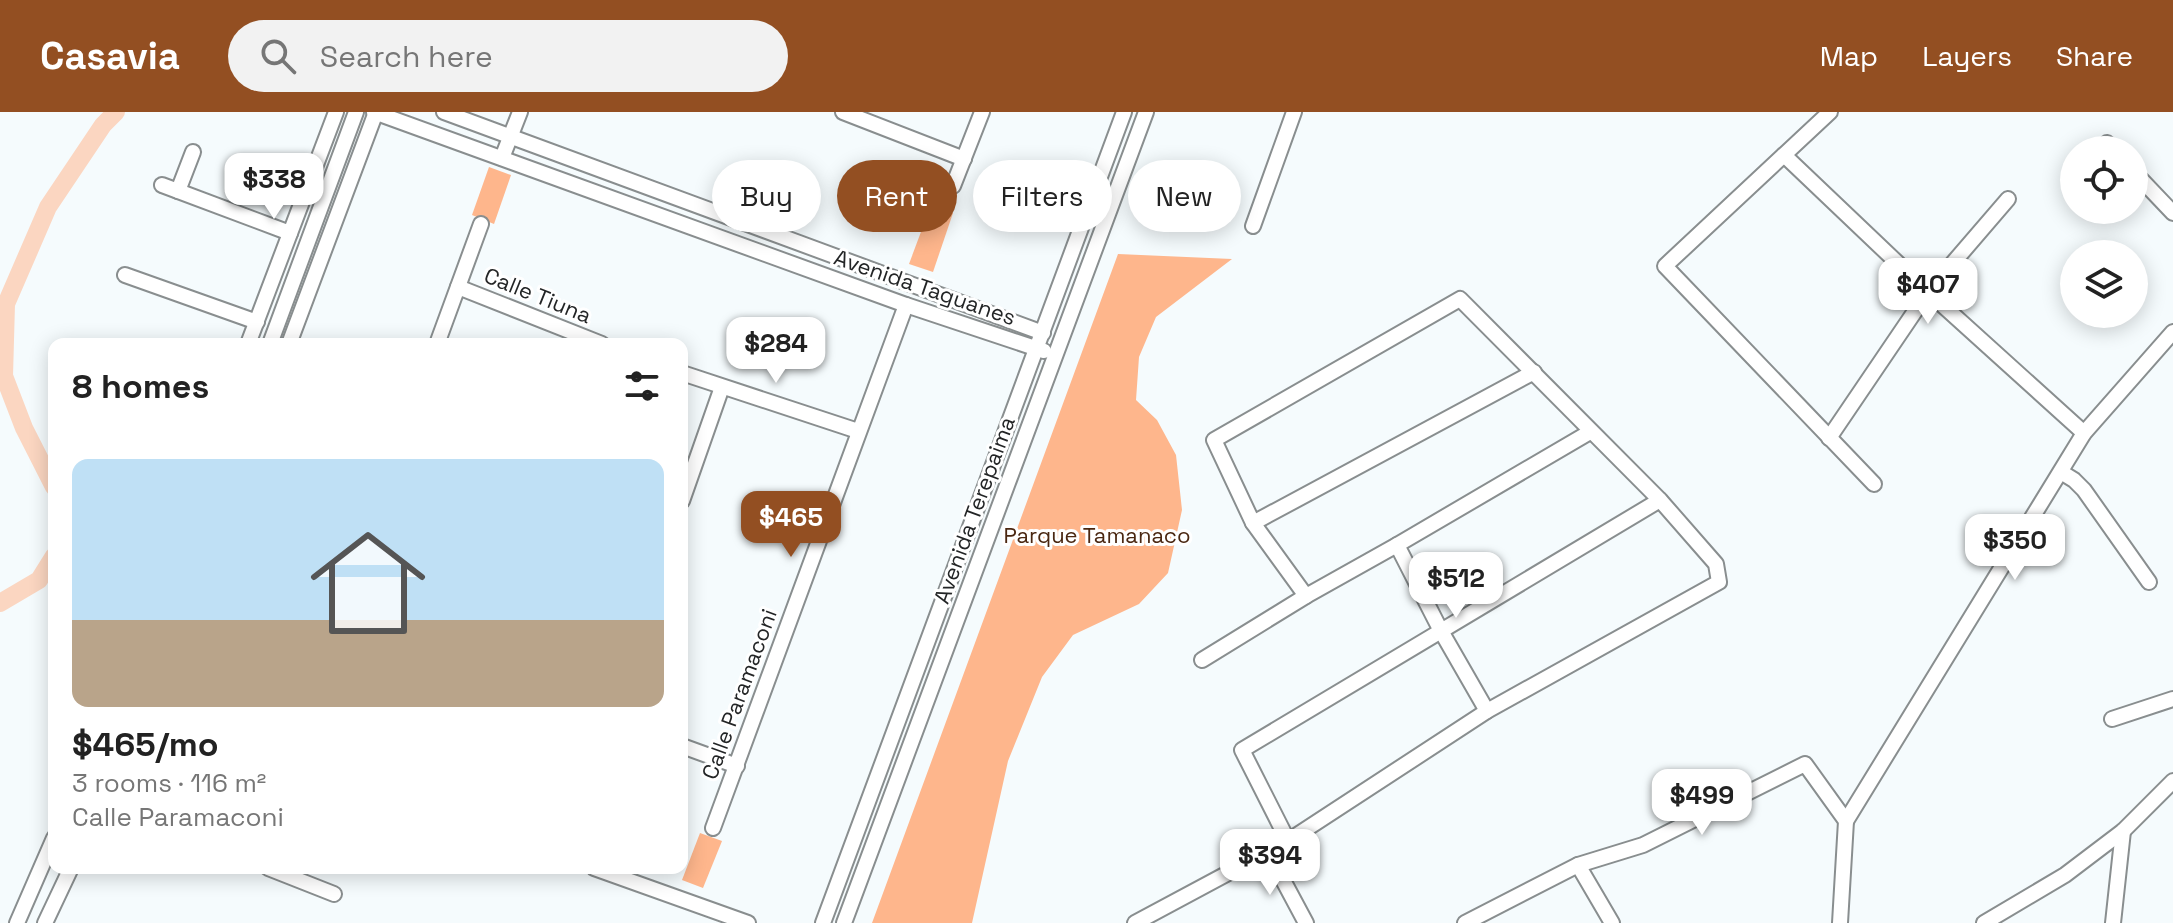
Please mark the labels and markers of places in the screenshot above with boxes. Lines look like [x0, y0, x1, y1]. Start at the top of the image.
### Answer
pin: $338 [227, 153, 321, 221]
pin: $407 [1881, 258, 1975, 326]
pin: $284 [729, 317, 823, 385]
pin: $465 [744, 491, 838, 559]
pin: $350 [1968, 514, 2062, 582]
pin: $512 [1409, 552, 1503, 620]
pin: $499 [1655, 769, 1749, 837]
pin: $394 [1223, 829, 1317, 897]

